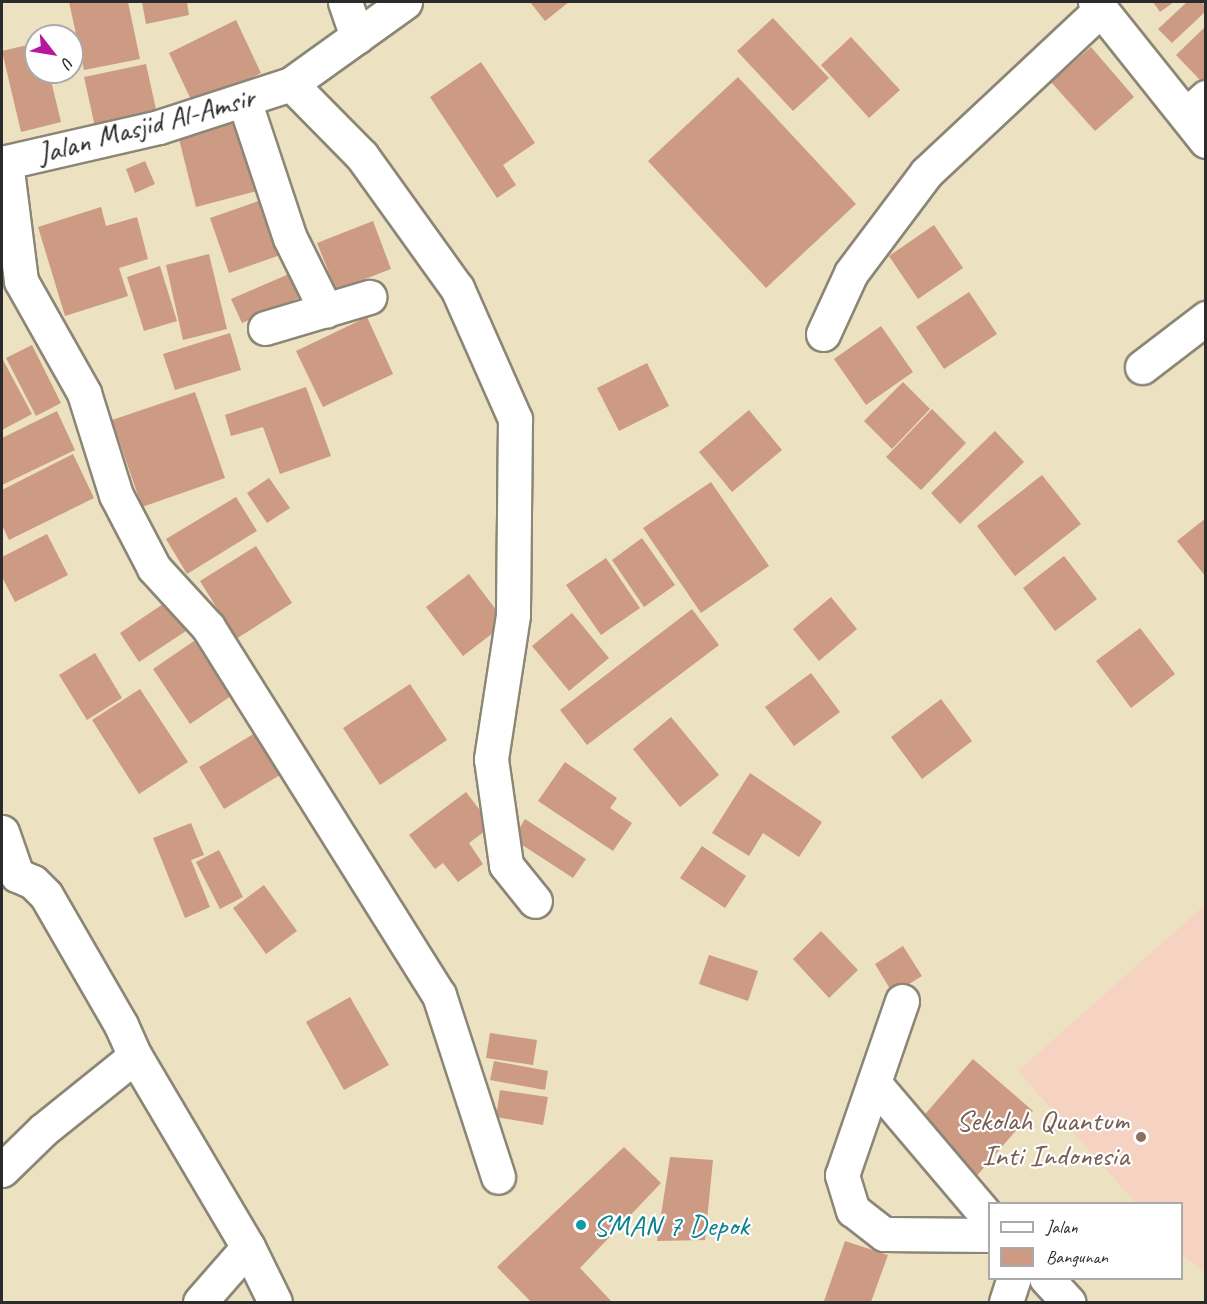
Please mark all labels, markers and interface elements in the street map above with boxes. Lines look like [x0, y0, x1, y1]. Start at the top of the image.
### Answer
north arrow [24, 24, 84, 84]
text: U [57, 54, 78, 71]
street label: Jalan Masjid Al-Amsir [33, 79, 259, 171]
place label: Sekolah Quantum Inti Indonesia [956, 1102, 1129, 1172]
marker: Sekolah Quantum Inti Indonesia [1134, 1130, 1148, 1144]
legend [988, 1202, 1183, 1280]
place label: SMAN 7 Depok [593, 1207, 749, 1243]
text: Jalan [1046, 1216, 1078, 1238]
marker: SMAN 7 Depok [574, 1218, 588, 1232]
text: Bangunan [1046, 1246, 1108, 1268]

